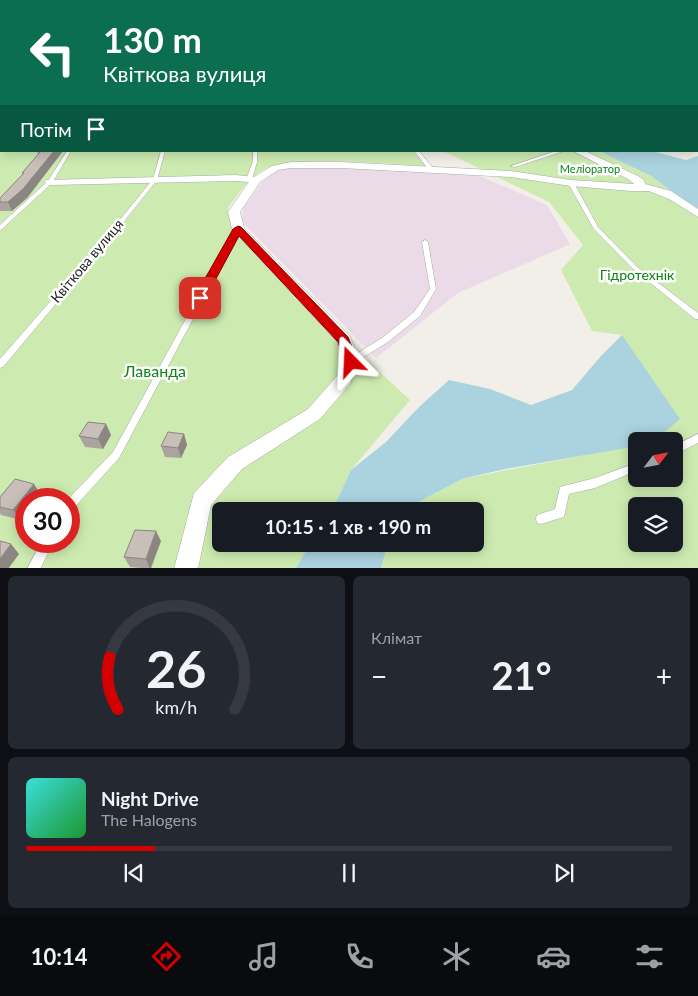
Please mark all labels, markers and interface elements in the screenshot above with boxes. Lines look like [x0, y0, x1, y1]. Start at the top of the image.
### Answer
text: 130 m [103, 18, 202, 60]
icon: left [20, 20, 85, 85]
text: Квіткова вулиця [103, 60, 266, 87]
icon: arrive [82, 115, 110, 143]
text: Потім [20, 118, 72, 141]
park label: Меліоратор [560, 162, 620, 175]
street label: Квіткова вулиця [47, 215, 127, 306]
park label: Гідротехнік [600, 266, 675, 283]
pin [179, 277, 221, 319]
icon: arrive [186, 284, 214, 312]
position arrow [324, 335, 376, 387]
park label: Лаванда [123, 361, 186, 380]
north arrow [628, 432, 682, 488]
map controls [628, 432, 683, 552]
speed limit sign: 30 [15, 488, 80, 553]
button: layers [628, 497, 683, 552]
text: 10:15 · 1 хв · 190 m [265, 515, 431, 538]
text: Клімат [371, 628, 422, 647]
text: 26 [146, 637, 207, 699]
text: 21° [492, 652, 551, 698]
text: − [371, 659, 387, 693]
text: + [656, 659, 672, 693]
text: km/h [156, 696, 197, 718]
text: Night Drive [101, 787, 199, 810]
text: The Halogens [101, 810, 197, 829]
icon: previous [120, 859, 148, 887]
icon: pause [335, 859, 363, 887]
icon: next [550, 859, 578, 887]
icon: directions [149, 939, 184, 974]
icon: music [246, 939, 281, 974]
icon: phone [342, 939, 377, 974]
icon: climate [439, 939, 474, 974]
icon: car [536, 939, 571, 974]
icon: filters [632, 939, 667, 974]
text: 10:14 [31, 943, 88, 970]

